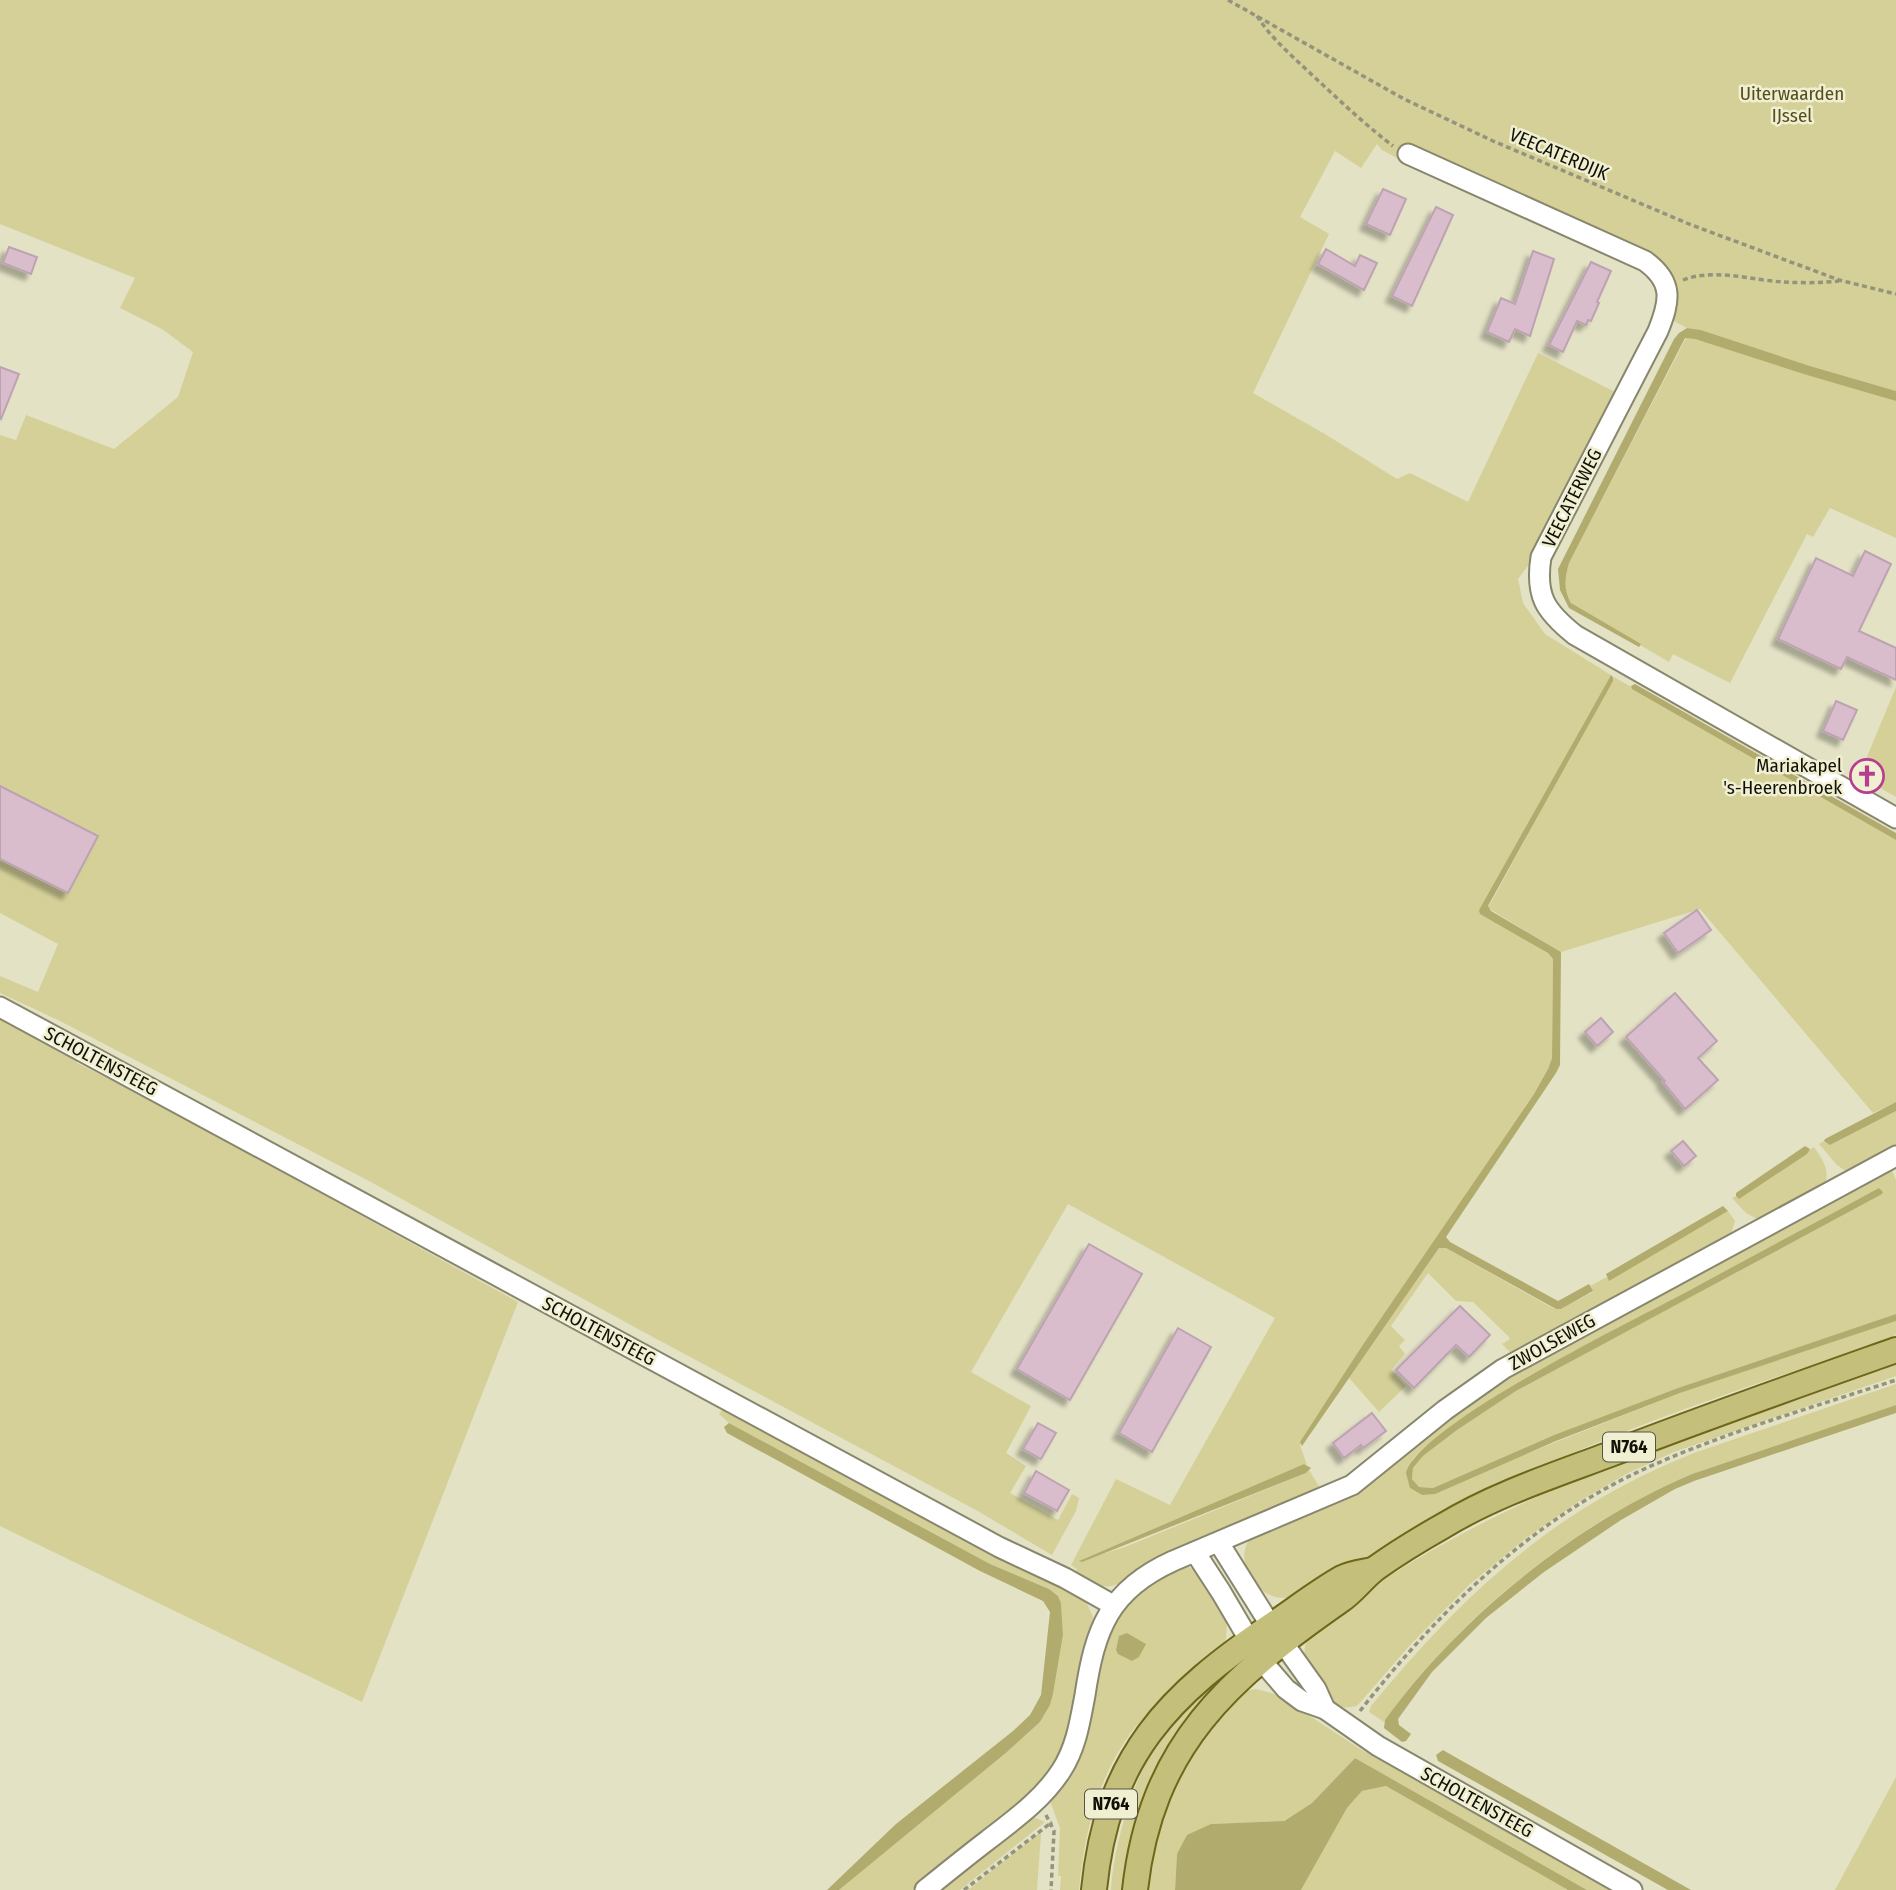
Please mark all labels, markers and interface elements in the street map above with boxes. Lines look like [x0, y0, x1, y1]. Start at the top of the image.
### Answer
park label: Uiterwaarden IJssel [1740, 82, 1844, 127]
street label: VEECATERDIJK [1506, 123, 1613, 186]
street label: VEECATERWEG [1537, 445, 1607, 551]
place label: Mariakapel 's-Heerenbroek [1723, 754, 1842, 799]
church icon: Mariakapel 's-Heerenbroek [1848, 757, 1886, 795]
street label: SCHOLTENSTEEG [40, 1022, 162, 1100]
street label: SCHOLTENSTEEG [538, 1292, 660, 1370]
street label: ZWOLSEWEG [1505, 1309, 1599, 1375]
road number: N764 [1603, 1432, 1655, 1462]
street label: SCHOLTENSTEEG [1417, 1762, 1537, 1842]
road number: N764 [1085, 1790, 1137, 1818]

